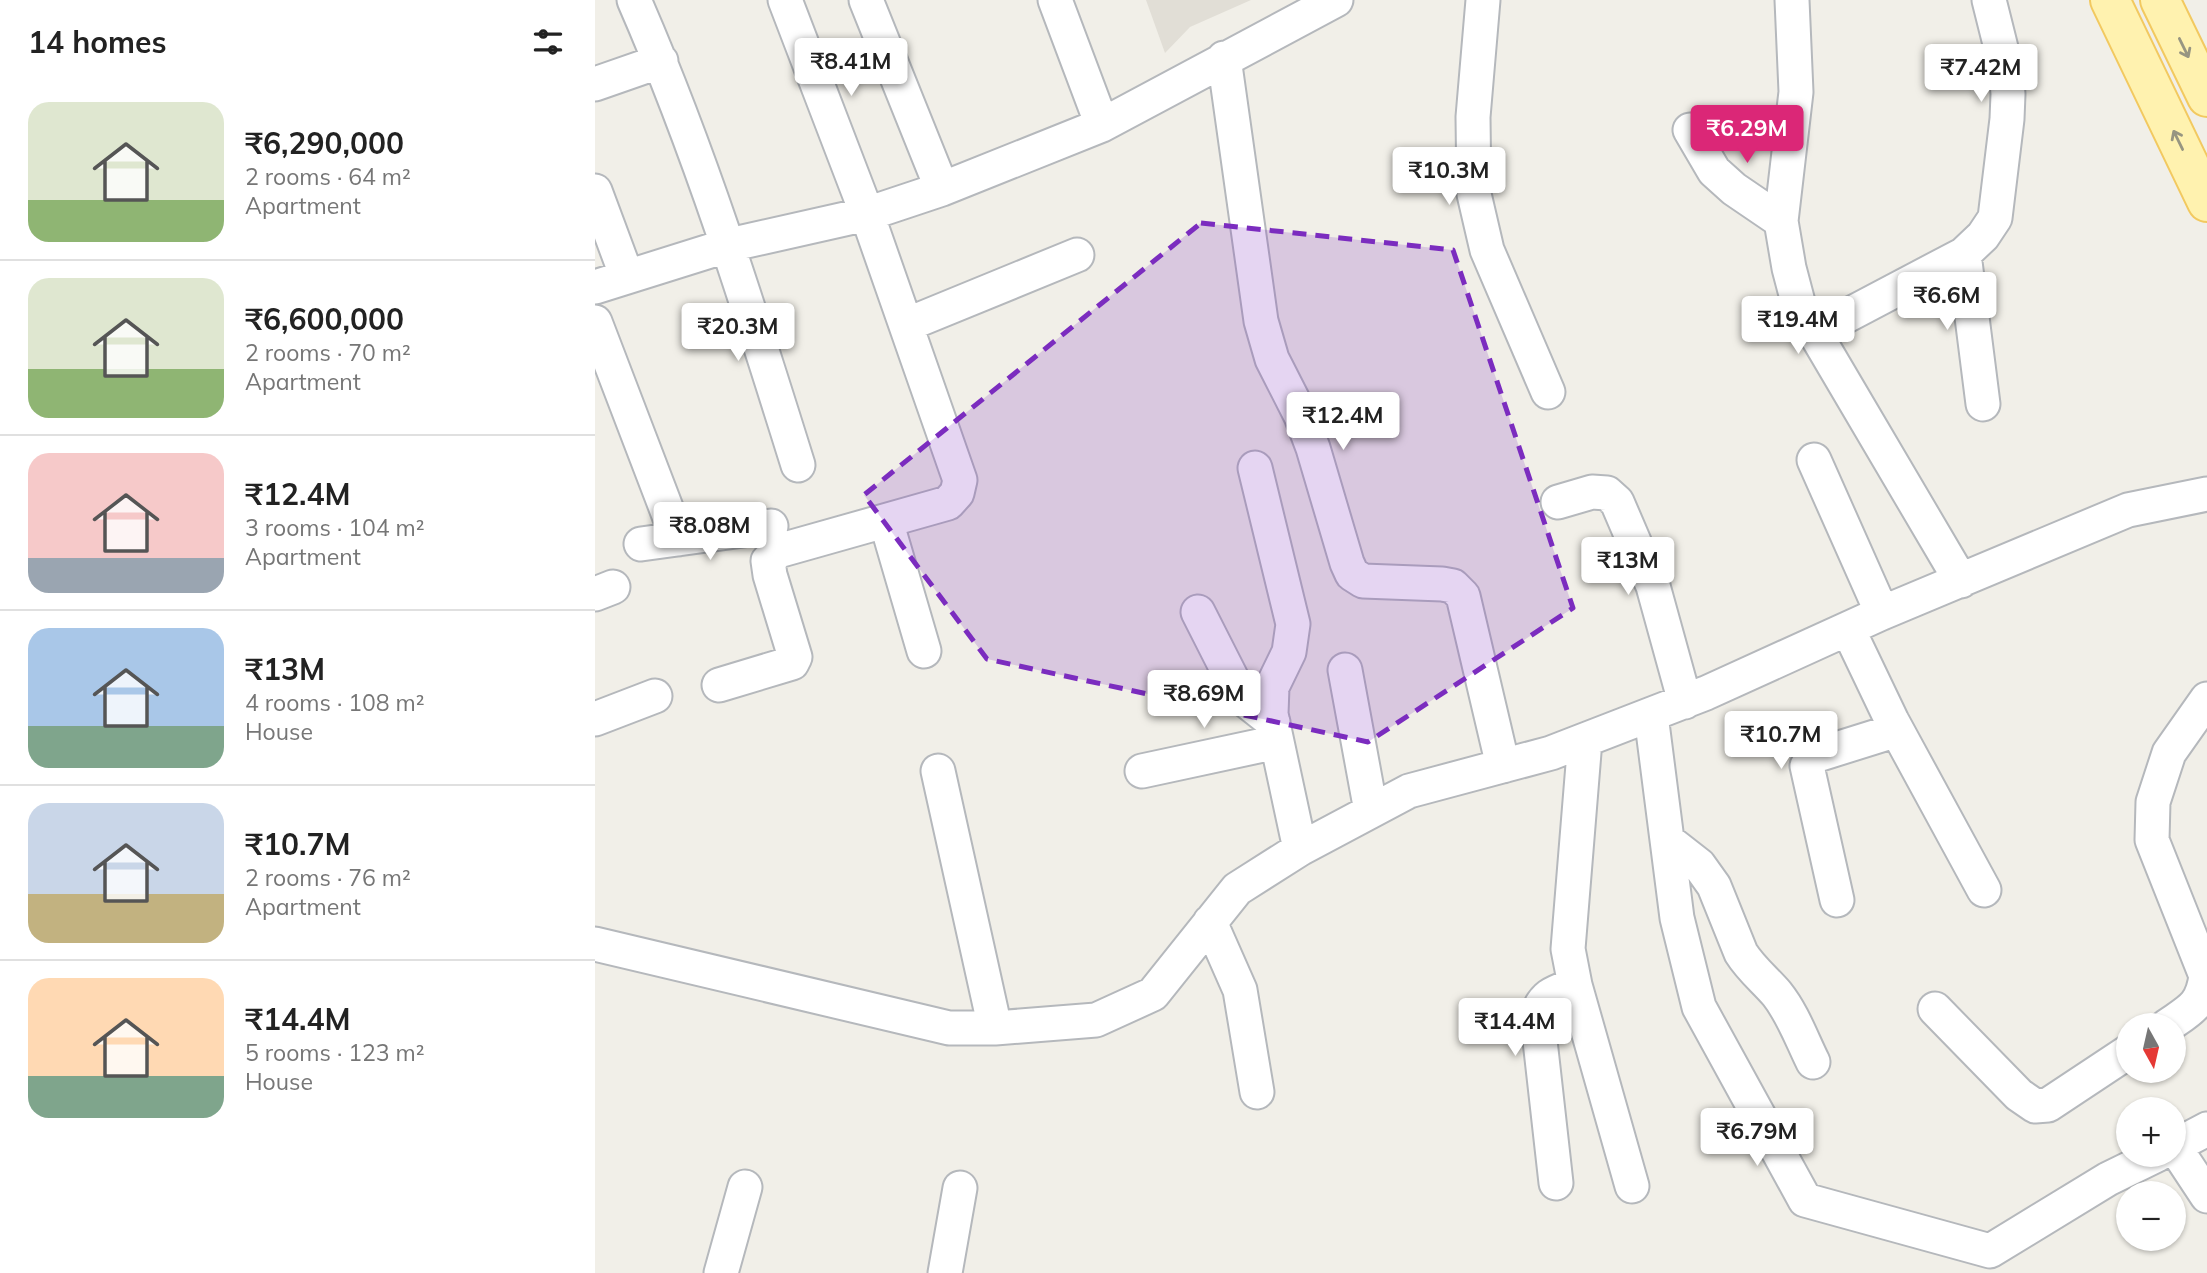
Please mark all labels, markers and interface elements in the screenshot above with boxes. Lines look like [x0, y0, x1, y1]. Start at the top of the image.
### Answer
text: 14 homes [28, 23, 167, 61]
icon: filters [529, 23, 567, 61]
one-way arrow [2177, 37, 2191, 58]
pin: ₹8.41M [794, 38, 908, 98]
pin: ₹7.42M [1924, 44, 2038, 104]
text: ₹8.41M [811, 46, 891, 75]
text: ₹7.42M [1941, 52, 2021, 81]
pin: ₹6.29M [1690, 106, 1804, 165]
text: ₹6.29M [1707, 113, 1787, 142]
text: ₹6,290,000 [245, 124, 404, 162]
icon: home [84, 130, 168, 214]
one-way arrow [2170, 130, 2184, 151]
pin: ₹10.3M [1392, 148, 1506, 207]
text: ₹10.3M [1409, 155, 1489, 184]
text: 2 rooms · 64 m² [245, 162, 411, 191]
text: Apartment [245, 191, 361, 220]
pin: ₹6.6M [1898, 272, 1996, 332]
text: ₹6.6M [1913, 280, 1981, 309]
pin: ₹19.4M [1741, 296, 1855, 356]
text: ₹6,600,000 [245, 300, 404, 338]
pin: ₹20.3M [681, 304, 795, 363]
text: ₹19.4M [1758, 304, 1838, 333]
icon: home [84, 306, 168, 390]
text: ₹20.3M [698, 311, 778, 340]
text: 2 rooms · 70 m² [245, 338, 411, 367]
text: Apartment [245, 367, 361, 396]
pin: ₹12.4M [1286, 392, 1400, 452]
text: ₹12.4M [1303, 400, 1383, 429]
text: ₹12.4M [245, 475, 351, 513]
icon: home [84, 481, 168, 565]
pin: ₹8.08M [653, 503, 767, 562]
text: ₹8.08M [670, 510, 750, 539]
text: 3 rooms · 104 m² [245, 513, 425, 542]
pin: ₹13M [1587, 538, 1669, 597]
text: Apartment [245, 542, 361, 571]
text: ₹13M [1597, 545, 1659, 574]
text: ₹13M [245, 650, 325, 688]
icon: home [84, 656, 168, 740]
pin: ₹8.69M [1147, 670, 1261, 730]
text: ₹8.69M [1164, 678, 1244, 707]
text: 4 rooms · 108 m² [245, 688, 425, 717]
pin: ₹10.7M [1724, 712, 1838, 771]
text: House [245, 717, 313, 746]
text: ₹10.7M [1741, 719, 1821, 748]
text: ₹10.7M [245, 825, 351, 863]
icon: home [84, 831, 168, 915]
text: 2 rooms · 76 m² [245, 863, 411, 892]
text: Apartment [245, 892, 361, 921]
pin: ₹14.4M [1458, 998, 1572, 1058]
text: ₹14.4M [245, 1000, 351, 1038]
icon: home [84, 1006, 168, 1090]
text: ₹14.4M [1475, 1006, 1555, 1035]
north arrow [2116, 1013, 2186, 1083]
map controls [2116, 1013, 2186, 1251]
text: 5 rooms · 123 m² [245, 1038, 425, 1067]
text: House [245, 1067, 313, 1096]
button: + [2116, 1097, 2186, 1167]
pin: ₹6.79M [1700, 1108, 1814, 1168]
text: ₹6.79M [1717, 1116, 1797, 1145]
button: − [2116, 1181, 2186, 1251]

